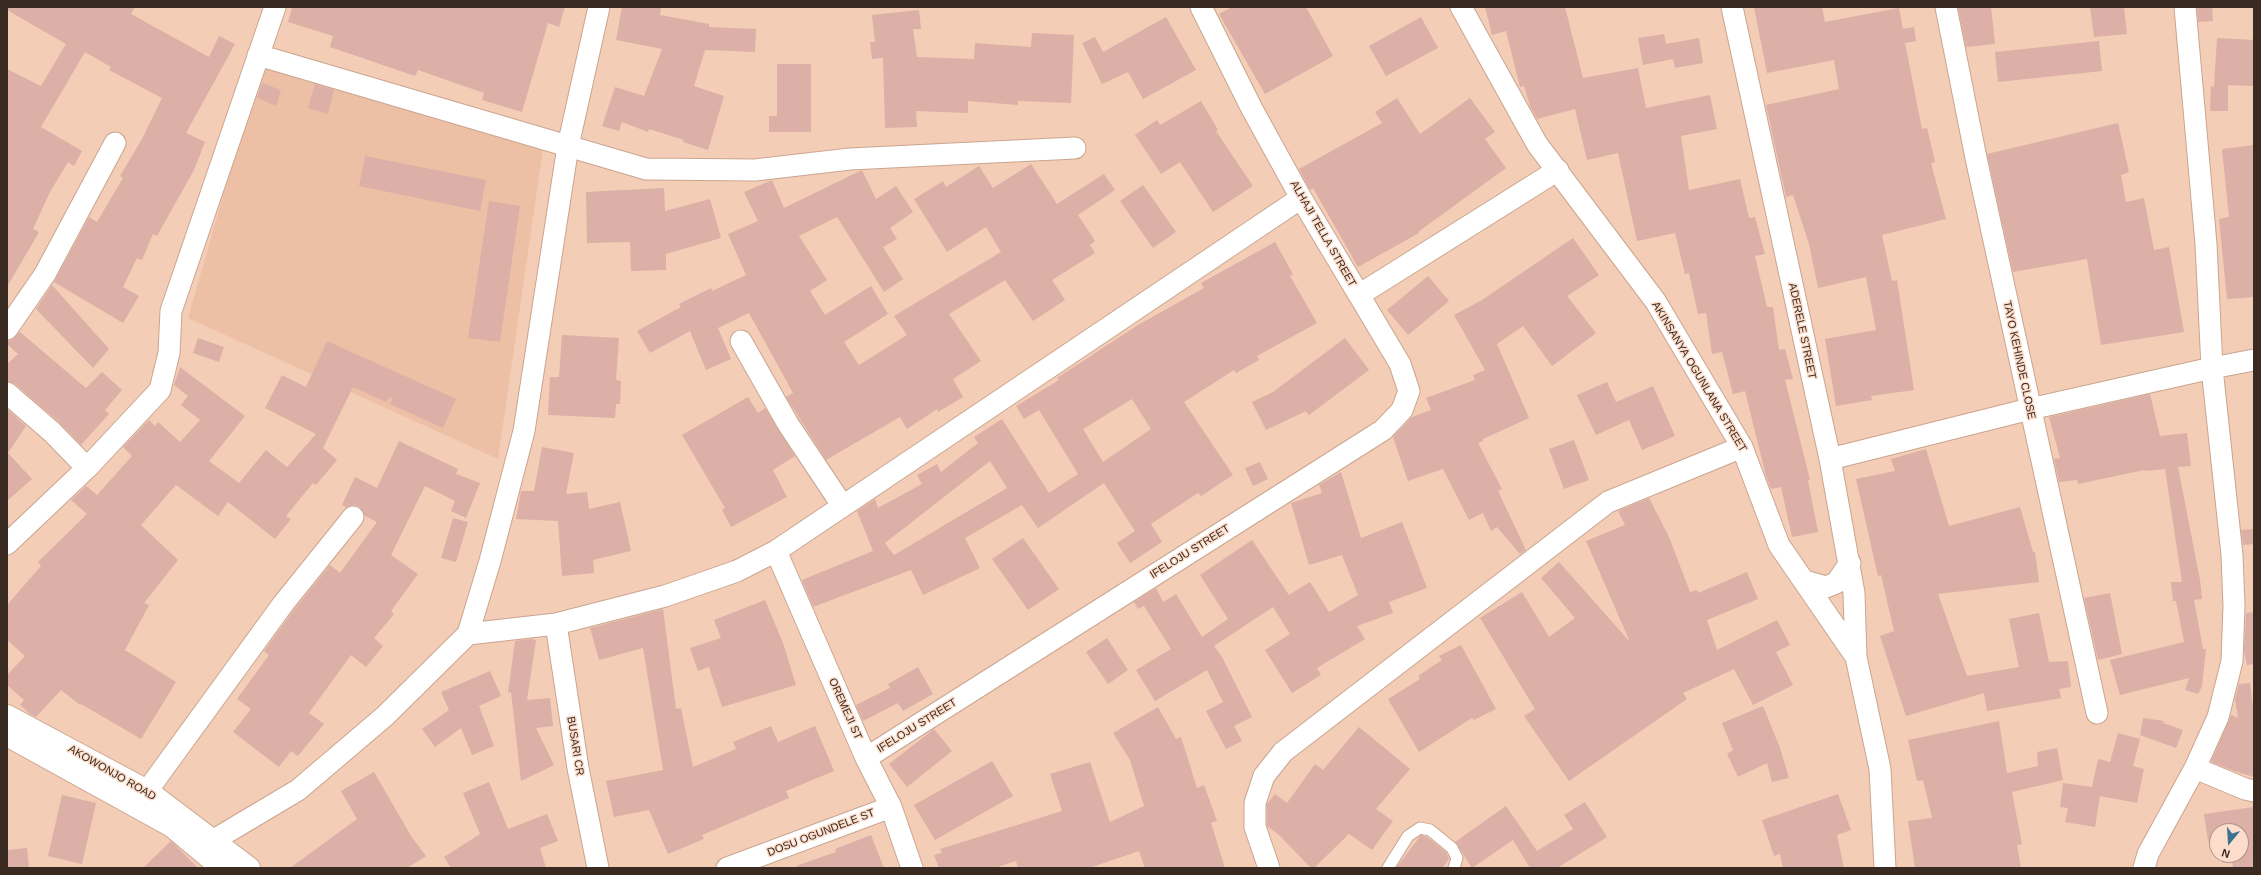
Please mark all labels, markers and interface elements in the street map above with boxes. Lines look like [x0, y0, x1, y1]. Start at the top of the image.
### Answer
street label: ALHAJI TELLA STREET [1287, 179, 1359, 289]
street label: ADERELE STREET [1785, 282, 1819, 380]
street label: AKINSANYA OGUNLANA STREET [1649, 299, 1749, 455]
street label: TAYO KEHINDE CLOSE [2000, 300, 2038, 420]
street label: IFELOJU STREET [1148, 522, 1232, 582]
street label: OREMEJI ST [826, 676, 864, 742]
street label: IFELOJU STREET [875, 696, 959, 756]
street label: BUSARI CR [564, 715, 586, 777]
street label: AKOWONJO ROAD [66, 743, 158, 803]
street label: DOSU OGUNDELE ST [766, 806, 876, 860]
north arrow [2209, 823, 2249, 863]
text: N [2220, 847, 2231, 860]

